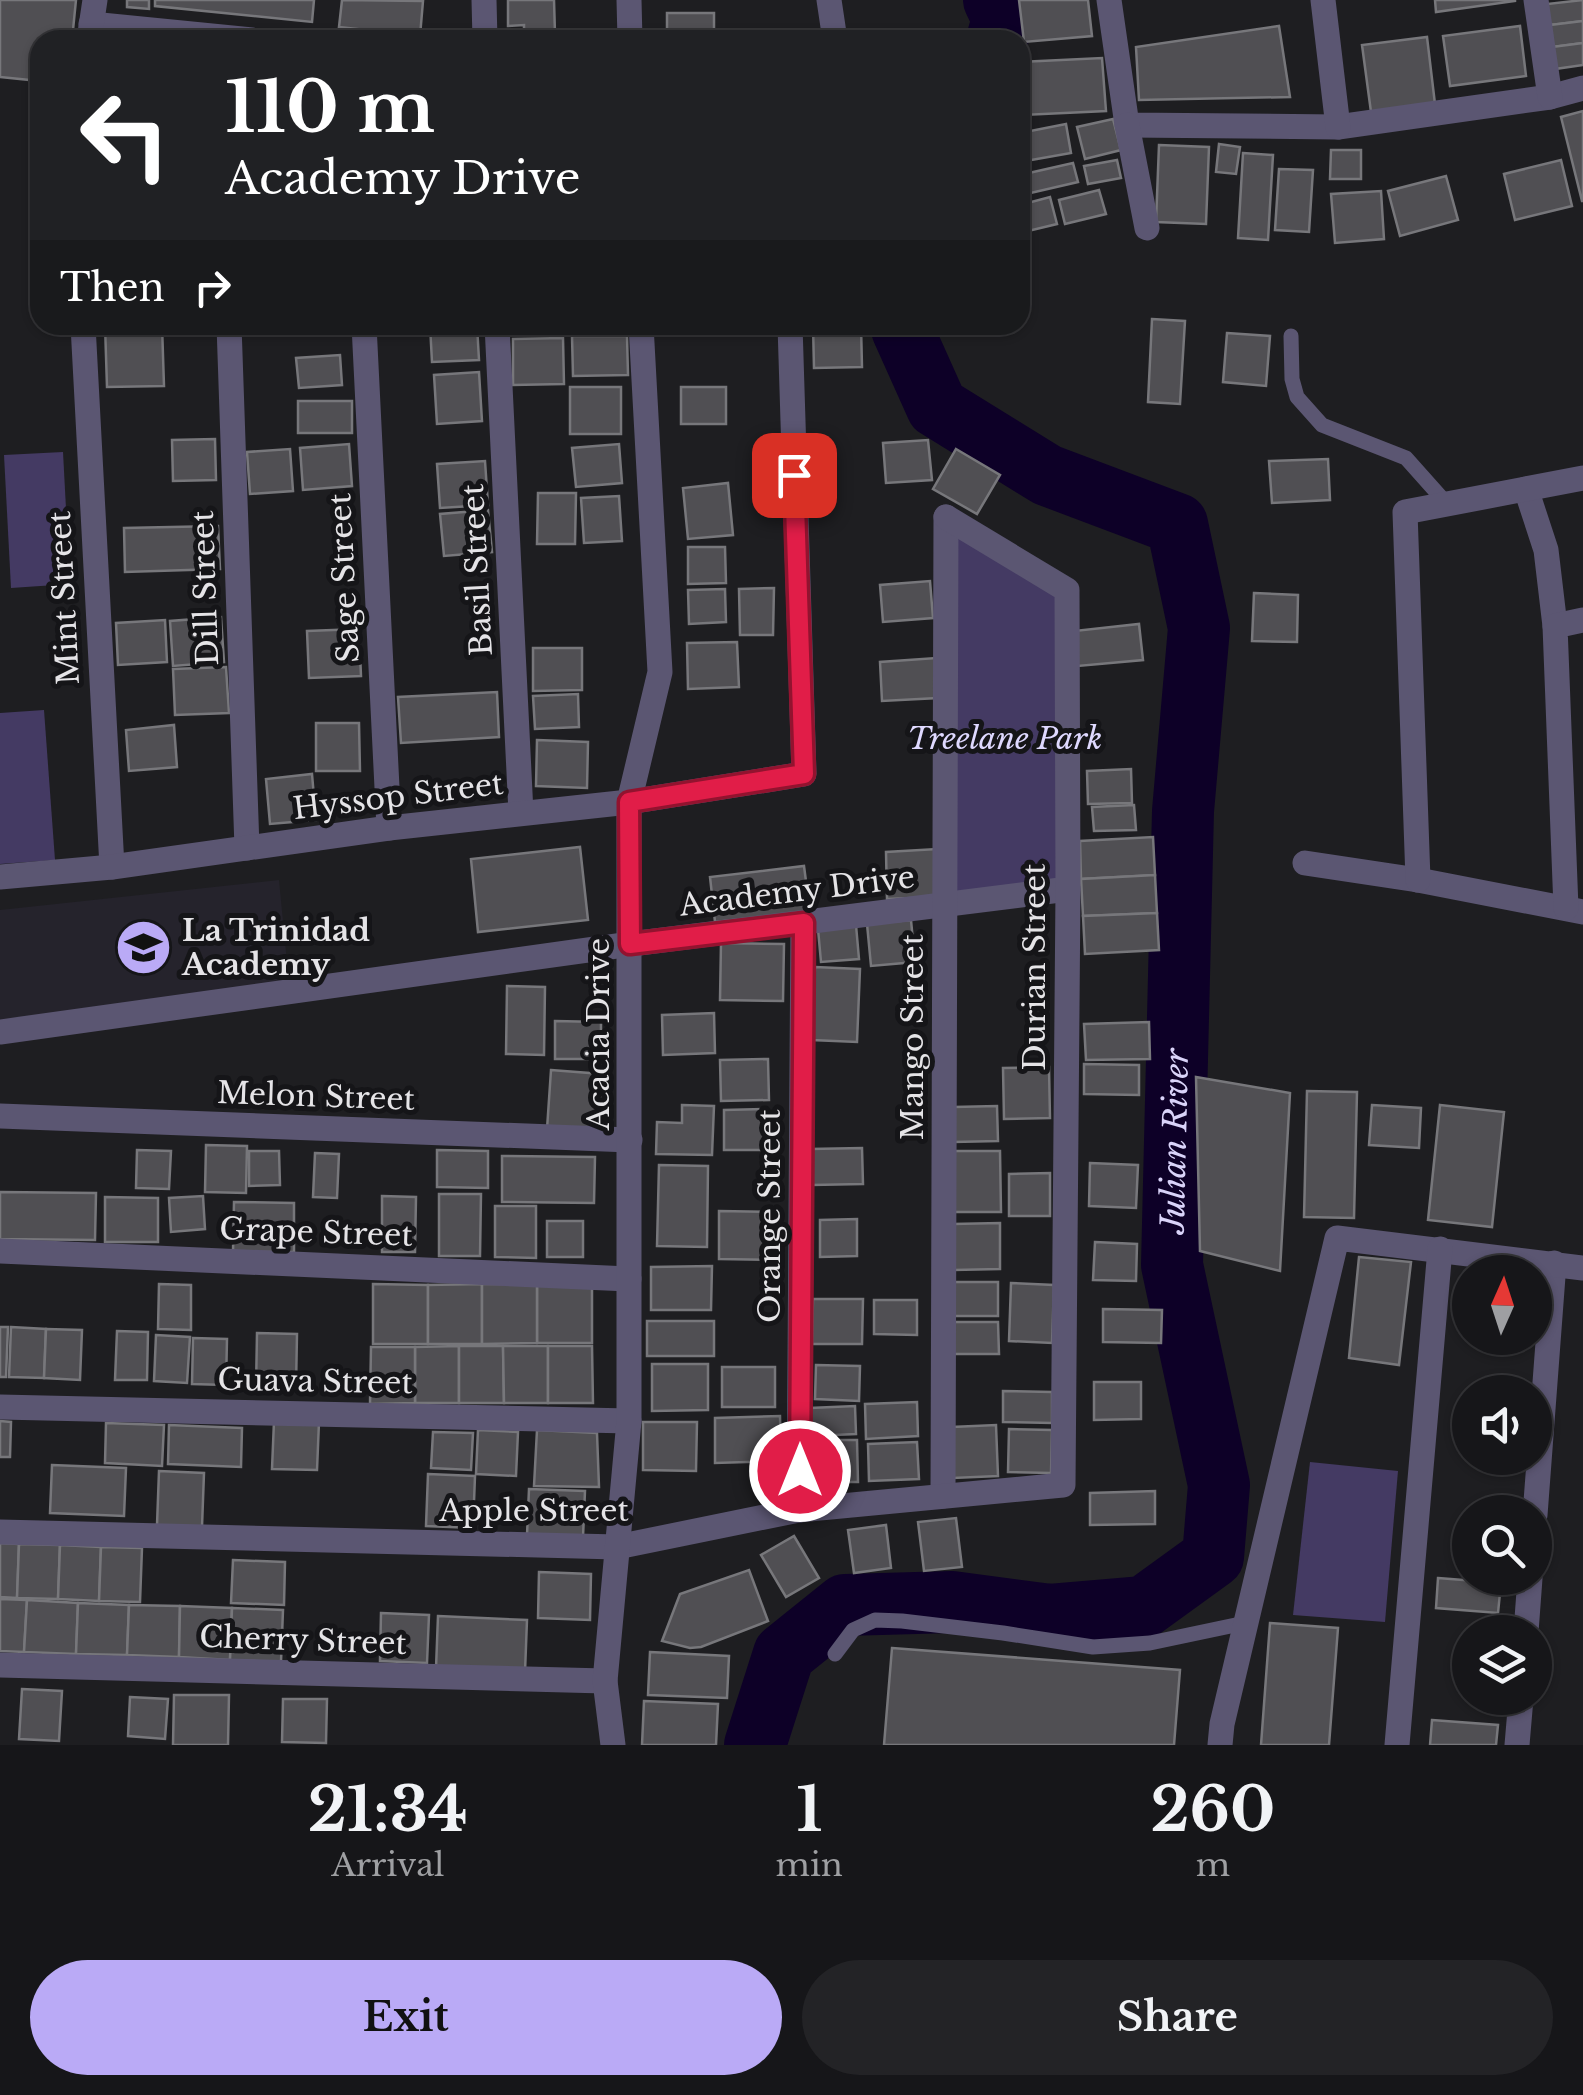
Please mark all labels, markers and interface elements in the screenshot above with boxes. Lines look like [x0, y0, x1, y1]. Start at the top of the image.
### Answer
text: 110 m [225, 64, 435, 151]
icon: left [60, 70, 190, 200]
text: Academy Drive [225, 150, 581, 206]
icon: right [185, 260, 240, 315]
text: Then [60, 264, 165, 311]
pin [752, 433, 837, 518]
icon: arrive [767, 448, 822, 503]
street label: Basil Street [454, 482, 500, 657]
street label: Sage Street [321, 492, 367, 664]
street label: Dill Street [184, 509, 226, 666]
street label: Mint Street [41, 510, 87, 686]
park label: Treelane Park [908, 720, 1102, 757]
street label: Hyssop Street [291, 765, 506, 827]
street label: Academy Drive [676, 858, 917, 924]
street label: Durian Street [1016, 863, 1053, 1071]
place label: La Trinidad Academy [181, 912, 370, 983]
school or university icon: La Trinidad Academy [113, 917, 173, 977]
street label: Mango Street [894, 933, 931, 1140]
street label: Acacia Drive [580, 938, 617, 1131]
water label: Julian River [1153, 1047, 1197, 1236]
street label: Melon Street [216, 1074, 416, 1118]
street label: Orange Street [751, 1108, 788, 1323]
street label: Grape Street [219, 1210, 414, 1254]
north arrow [1452, 1255, 1552, 1355]
map controls [1452, 1255, 1552, 1715]
street label: Guava Street [217, 1361, 414, 1401]
button: sound [1452, 1375, 1552, 1475]
position arrow [748, 1419, 852, 1523]
street label: Apple Street [438, 1492, 629, 1529]
button: search [1452, 1495, 1552, 1595]
button: layers [1452, 1615, 1552, 1715]
street label: Cherry Street [199, 1618, 408, 1662]
text: 21:34 [308, 1773, 468, 1847]
text: 1 [796, 1773, 822, 1847]
text: 260 [1151, 1773, 1275, 1847]
text: Arrival [331, 1845, 444, 1885]
text: min [776, 1845, 843, 1885]
text: m [1196, 1845, 1230, 1885]
button: Exit [30, 1960, 782, 2075]
button: Share [802, 1960, 1553, 2075]

